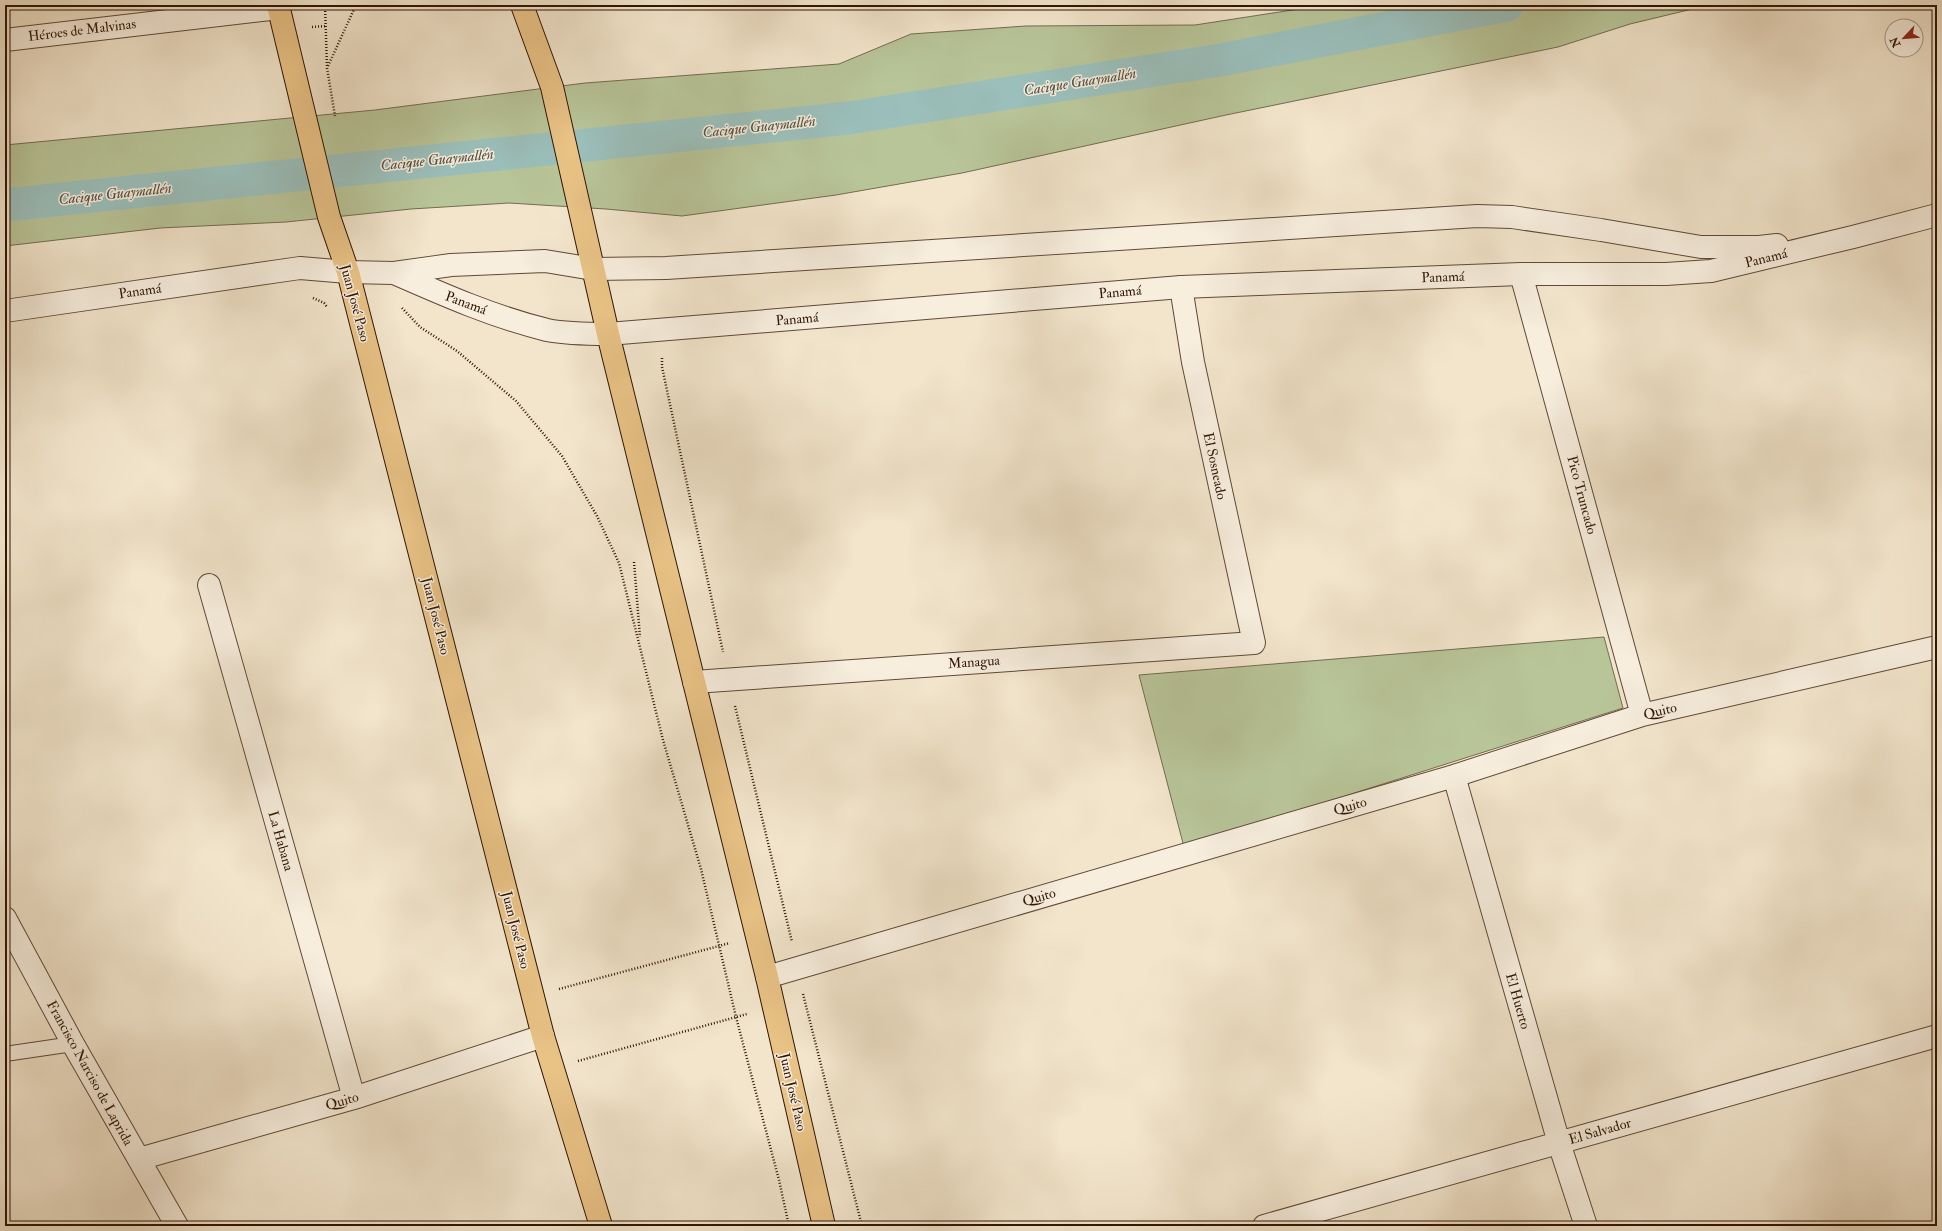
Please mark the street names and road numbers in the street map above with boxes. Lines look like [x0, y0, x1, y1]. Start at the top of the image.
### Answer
street label: Héroes de Malvinas [27, 15, 137, 45]
street label: Panamá [1743, 244, 1789, 271]
street label: Juan José Paso [336, 261, 374, 344]
street label: Panamá [1421, 268, 1465, 286]
street label: Panamá [117, 280, 163, 302]
street label: Panamá [1098, 282, 1143, 302]
street label: Panamá [443, 288, 489, 318]
street label: Panamá [775, 309, 820, 329]
street label: El Sosneado [1200, 431, 1230, 501]
street label: Pico Truncado [1563, 454, 1601, 536]
street label: Juan José Paso [418, 574, 454, 657]
street label: Managua [947, 652, 1001, 672]
street label: Quito [1641, 699, 1679, 723]
street label: Quito [1331, 793, 1369, 819]
street label: La Habana [264, 809, 298, 873]
street label: Quito [1020, 884, 1058, 910]
street label: Juan José Paso [498, 888, 534, 971]
street label: El Huerto [1502, 971, 1534, 1031]
street label: Francisco Narciso de Laprida [42, 998, 137, 1149]
street label: Juan José Paso [776, 1050, 810, 1133]
street label: Quito [323, 1088, 361, 1114]
street label: El Salvador [1567, 1114, 1634, 1148]

